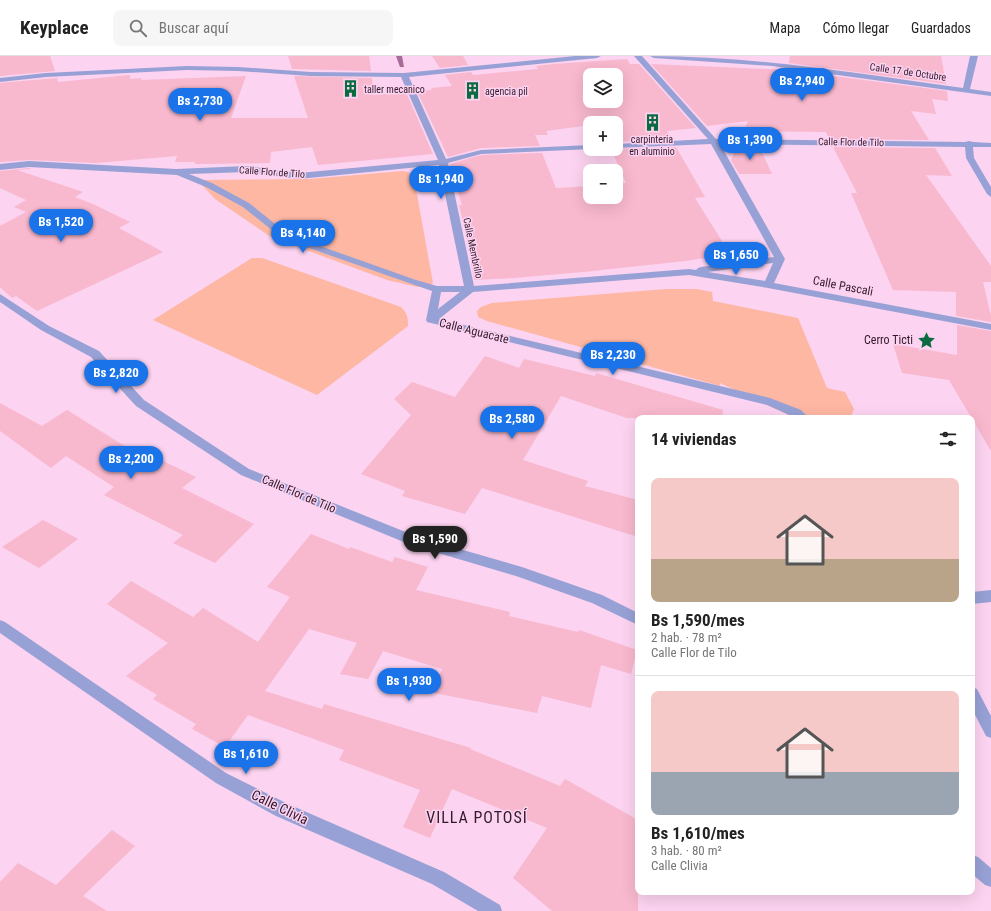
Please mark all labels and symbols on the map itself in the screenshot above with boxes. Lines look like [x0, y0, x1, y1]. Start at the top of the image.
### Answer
street label: Calle 17 de Octubre [869, 61, 947, 83]
pin: Bs 2,940 [761, 68, 843, 102]
building icon: taller mecanico [341, 79, 361, 99]
building icon: agencia pil [462, 81, 482, 101]
place label: taller mecanico [364, 84, 425, 95]
place label: agencia pil [485, 86, 528, 97]
pin: Bs 2,730 [159, 88, 241, 122]
building icon: carpinteria en aluminio [642, 112, 662, 132]
pin: Bs 1,390 [709, 127, 791, 161]
place label: carpinteria en aluminio [629, 134, 675, 157]
street label: Calle Flor de Tilo [818, 136, 884, 148]
street label: Calle Flor de Tilo [239, 164, 305, 180]
pin: Bs 1,940 [400, 166, 482, 200]
pin: Bs 1,520 [20, 209, 102, 243]
street label: Calle Membrillo [461, 217, 485, 279]
pin: Bs 4,140 [262, 220, 344, 254]
pin: Bs 1,650 [695, 242, 777, 276]
street label: Calle Pascali [812, 273, 874, 299]
street label: Calle Aguacate [438, 316, 511, 347]
place icon: Cerro Ticti [916, 330, 936, 350]
place label: Cerro Ticti [864, 333, 913, 347]
pin: Bs 2,230 [572, 342, 654, 376]
pin: Bs 2,820 [75, 360, 157, 394]
pin: Bs 2,580 [471, 406, 553, 440]
pin: Bs 2,200 [90, 446, 172, 480]
street label: Calle Flor de Tilo [260, 472, 338, 516]
pin: Bs 1,590 [394, 526, 476, 560]
pin: Bs 1,930 [368, 668, 450, 702]
pin: Bs 1,610 [205, 741, 287, 775]
street label: Calle Clivia [249, 786, 311, 828]
district label: VILLA POTOSÍ [426, 808, 528, 827]

